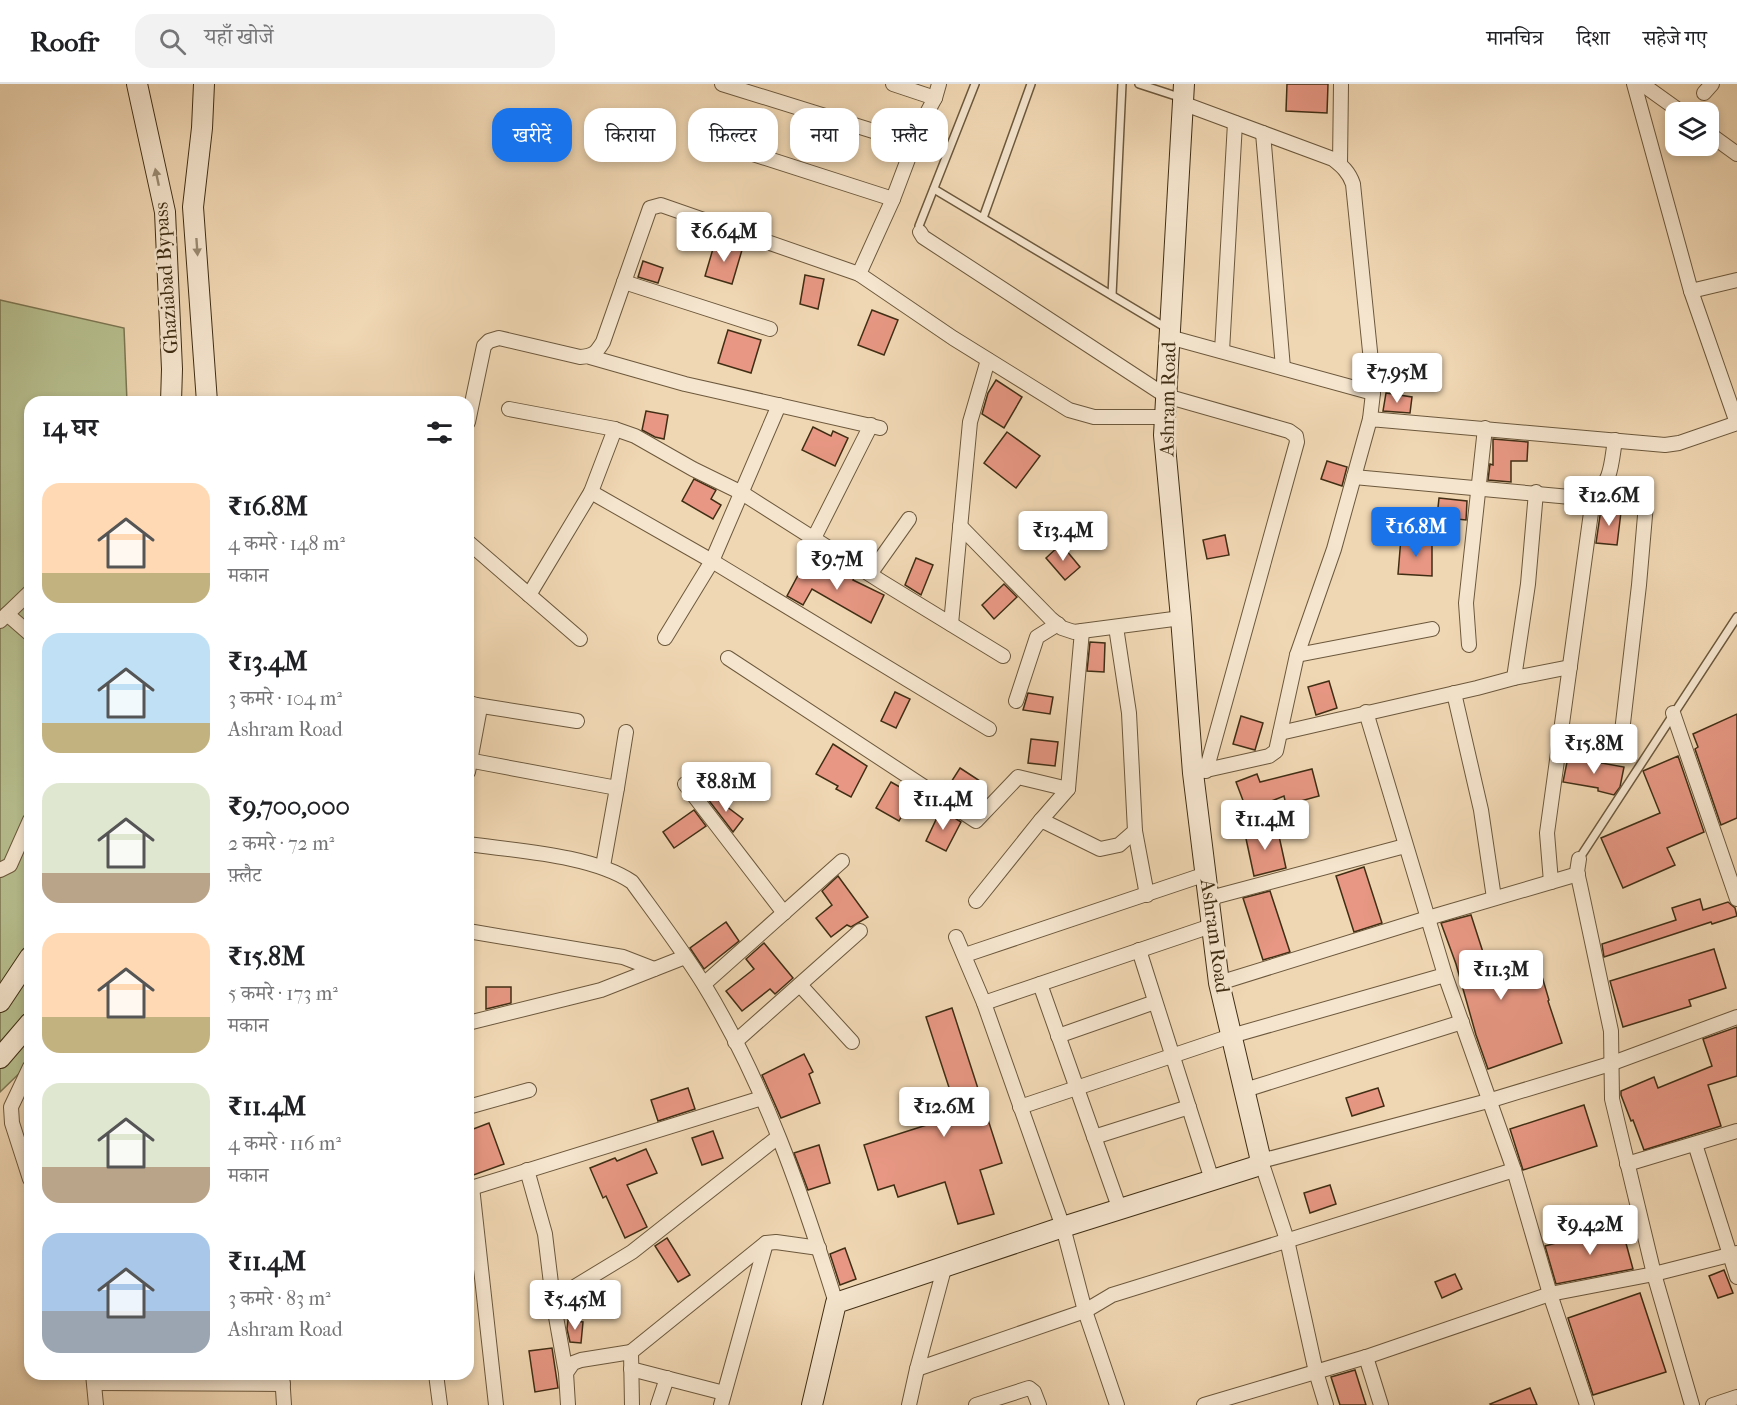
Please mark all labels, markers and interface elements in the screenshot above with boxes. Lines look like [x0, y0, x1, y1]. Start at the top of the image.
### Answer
search box [135, 14, 555, 68]
text: यहाँ खोजें [204, 24, 273, 50]
text: Roofr [30, 25, 99, 58]
icon: search [156, 25, 189, 58]
text: मानचित्र [1486, 26, 1543, 50]
text: दिशा [1576, 26, 1610, 50]
text: सहेजे गए [1643, 26, 1707, 50]
map controls [1665, 102, 1719, 156]
button: layers [1665, 102, 1719, 156]
chip: खरीदें [492, 108, 572, 162]
chip: किराया [584, 108, 676, 162]
chip: फ़िल्टर [688, 108, 778, 162]
chip: नया [790, 108, 859, 162]
chip: फ़्लैट [871, 108, 948, 162]
one-way arrow [152, 167, 162, 186]
street label: Ghaziabad Bypass [149, 201, 183, 355]
pin: ₹6.64M [675, 212, 773, 263]
text: ₹6.64M [691, 220, 757, 243]
one-way arrow [192, 237, 201, 256]
street label: Ashram Road [1155, 340, 1181, 458]
pin: ₹7.95M [1348, 353, 1446, 404]
text: ₹7.95M [1366, 361, 1428, 384]
text: 14 घर [42, 412, 98, 443]
icon: filters [423, 416, 456, 449]
pin: ₹12.6M [1560, 476, 1658, 527]
text: ₹12.6M [1578, 484, 1640, 507]
text: ₹16.8M [228, 491, 308, 522]
icon: home [90, 507, 162, 579]
pin: ₹16.8M [1367, 507, 1465, 558]
pin: ₹13.4M [1014, 511, 1112, 562]
text: ₹16.8M [1385, 515, 1447, 538]
text: ₹13.4M [1032, 519, 1094, 542]
text: 4 कमरे · 148 m² [228, 532, 345, 555]
pin: ₹9.7M [795, 540, 879, 591]
text: ₹9.7M [811, 548, 863, 571]
text: मकान [228, 564, 269, 587]
text: ₹13.4M [228, 646, 307, 677]
icon: home [90, 657, 162, 729]
text: 3 कमरे · 104 m² [228, 687, 342, 710]
text: Ashram Road [228, 718, 343, 741]
pin: ₹15.8M [1545, 724, 1643, 775]
text: ₹15.8M [1564, 732, 1624, 755]
pin: ₹8.81M [677, 762, 775, 813]
text: ₹8.81M [696, 770, 756, 793]
pin: ₹11.4M [894, 780, 992, 831]
text: ₹11.4M [913, 788, 973, 811]
text: ₹9,700,000 [228, 791, 350, 822]
pin: ₹11.4M [1216, 800, 1314, 851]
icon: home [90, 807, 162, 879]
text: ₹11.4M [1235, 808, 1295, 831]
text: 2 कमरे · 72 m² [228, 832, 334, 855]
text: फ़्लैट [228, 864, 261, 887]
street label: Ashram Road [1195, 877, 1235, 995]
text: ₹15.8M [228, 941, 305, 972]
pin: ₹11.3M [1452, 950, 1550, 1001]
icon: home [90, 957, 162, 1029]
text: ₹11.3M [1473, 958, 1529, 981]
text: 5 कमरे · 173 m² [228, 982, 338, 1005]
text: मकान [228, 1014, 269, 1037]
pin: ₹12.6M [895, 1087, 993, 1138]
text: ₹11.4M [228, 1091, 306, 1122]
text: ₹12.6M [913, 1095, 975, 1118]
icon: home [90, 1107, 162, 1179]
text: 4 कमरे · 116 m² [228, 1132, 341, 1155]
text: मकान [228, 1164, 269, 1187]
pin: ₹9.42M [1541, 1205, 1639, 1256]
text: ₹9.42M [1557, 1213, 1623, 1236]
text: ₹11.4M [228, 1246, 306, 1277]
icon: home [90, 1257, 162, 1329]
pin: ₹5.45M [526, 1280, 624, 1331]
text: 3 कमरे · 83 m² [228, 1287, 331, 1310]
text: ₹5.45M [544, 1288, 606, 1311]
text: Ashram Road [228, 1318, 343, 1341]

